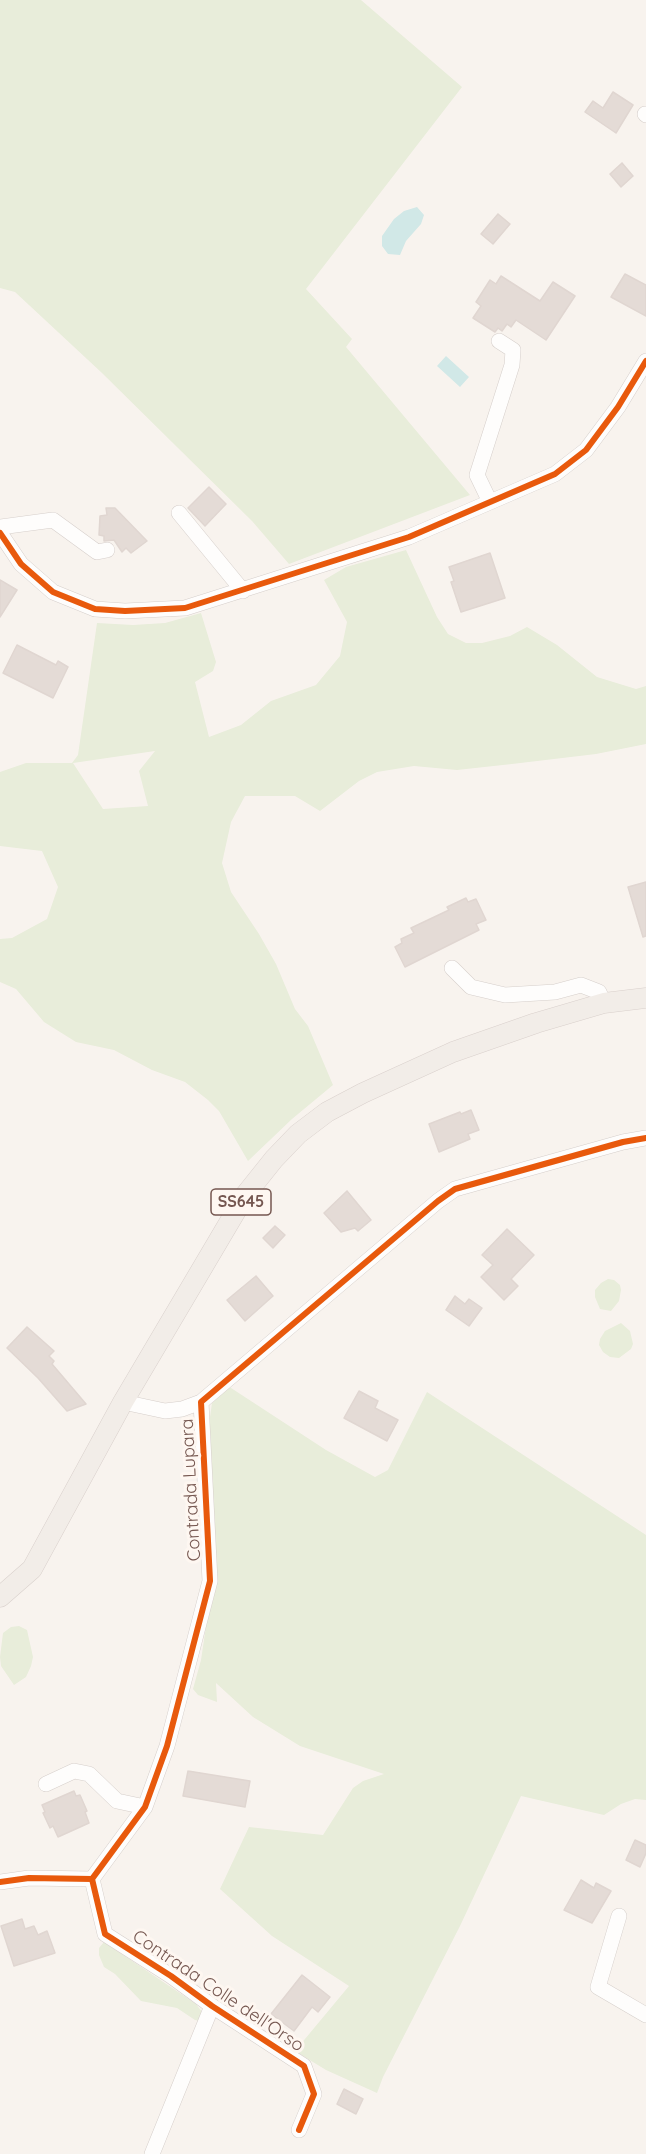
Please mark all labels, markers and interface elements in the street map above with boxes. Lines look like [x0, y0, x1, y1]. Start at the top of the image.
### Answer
road number: SS645 [211, 1189, 271, 1215]
street label: Contrada Lupara [176, 1418, 206, 1562]
street label: Contrada Colle dell'Orso [128, 1926, 308, 2056]

